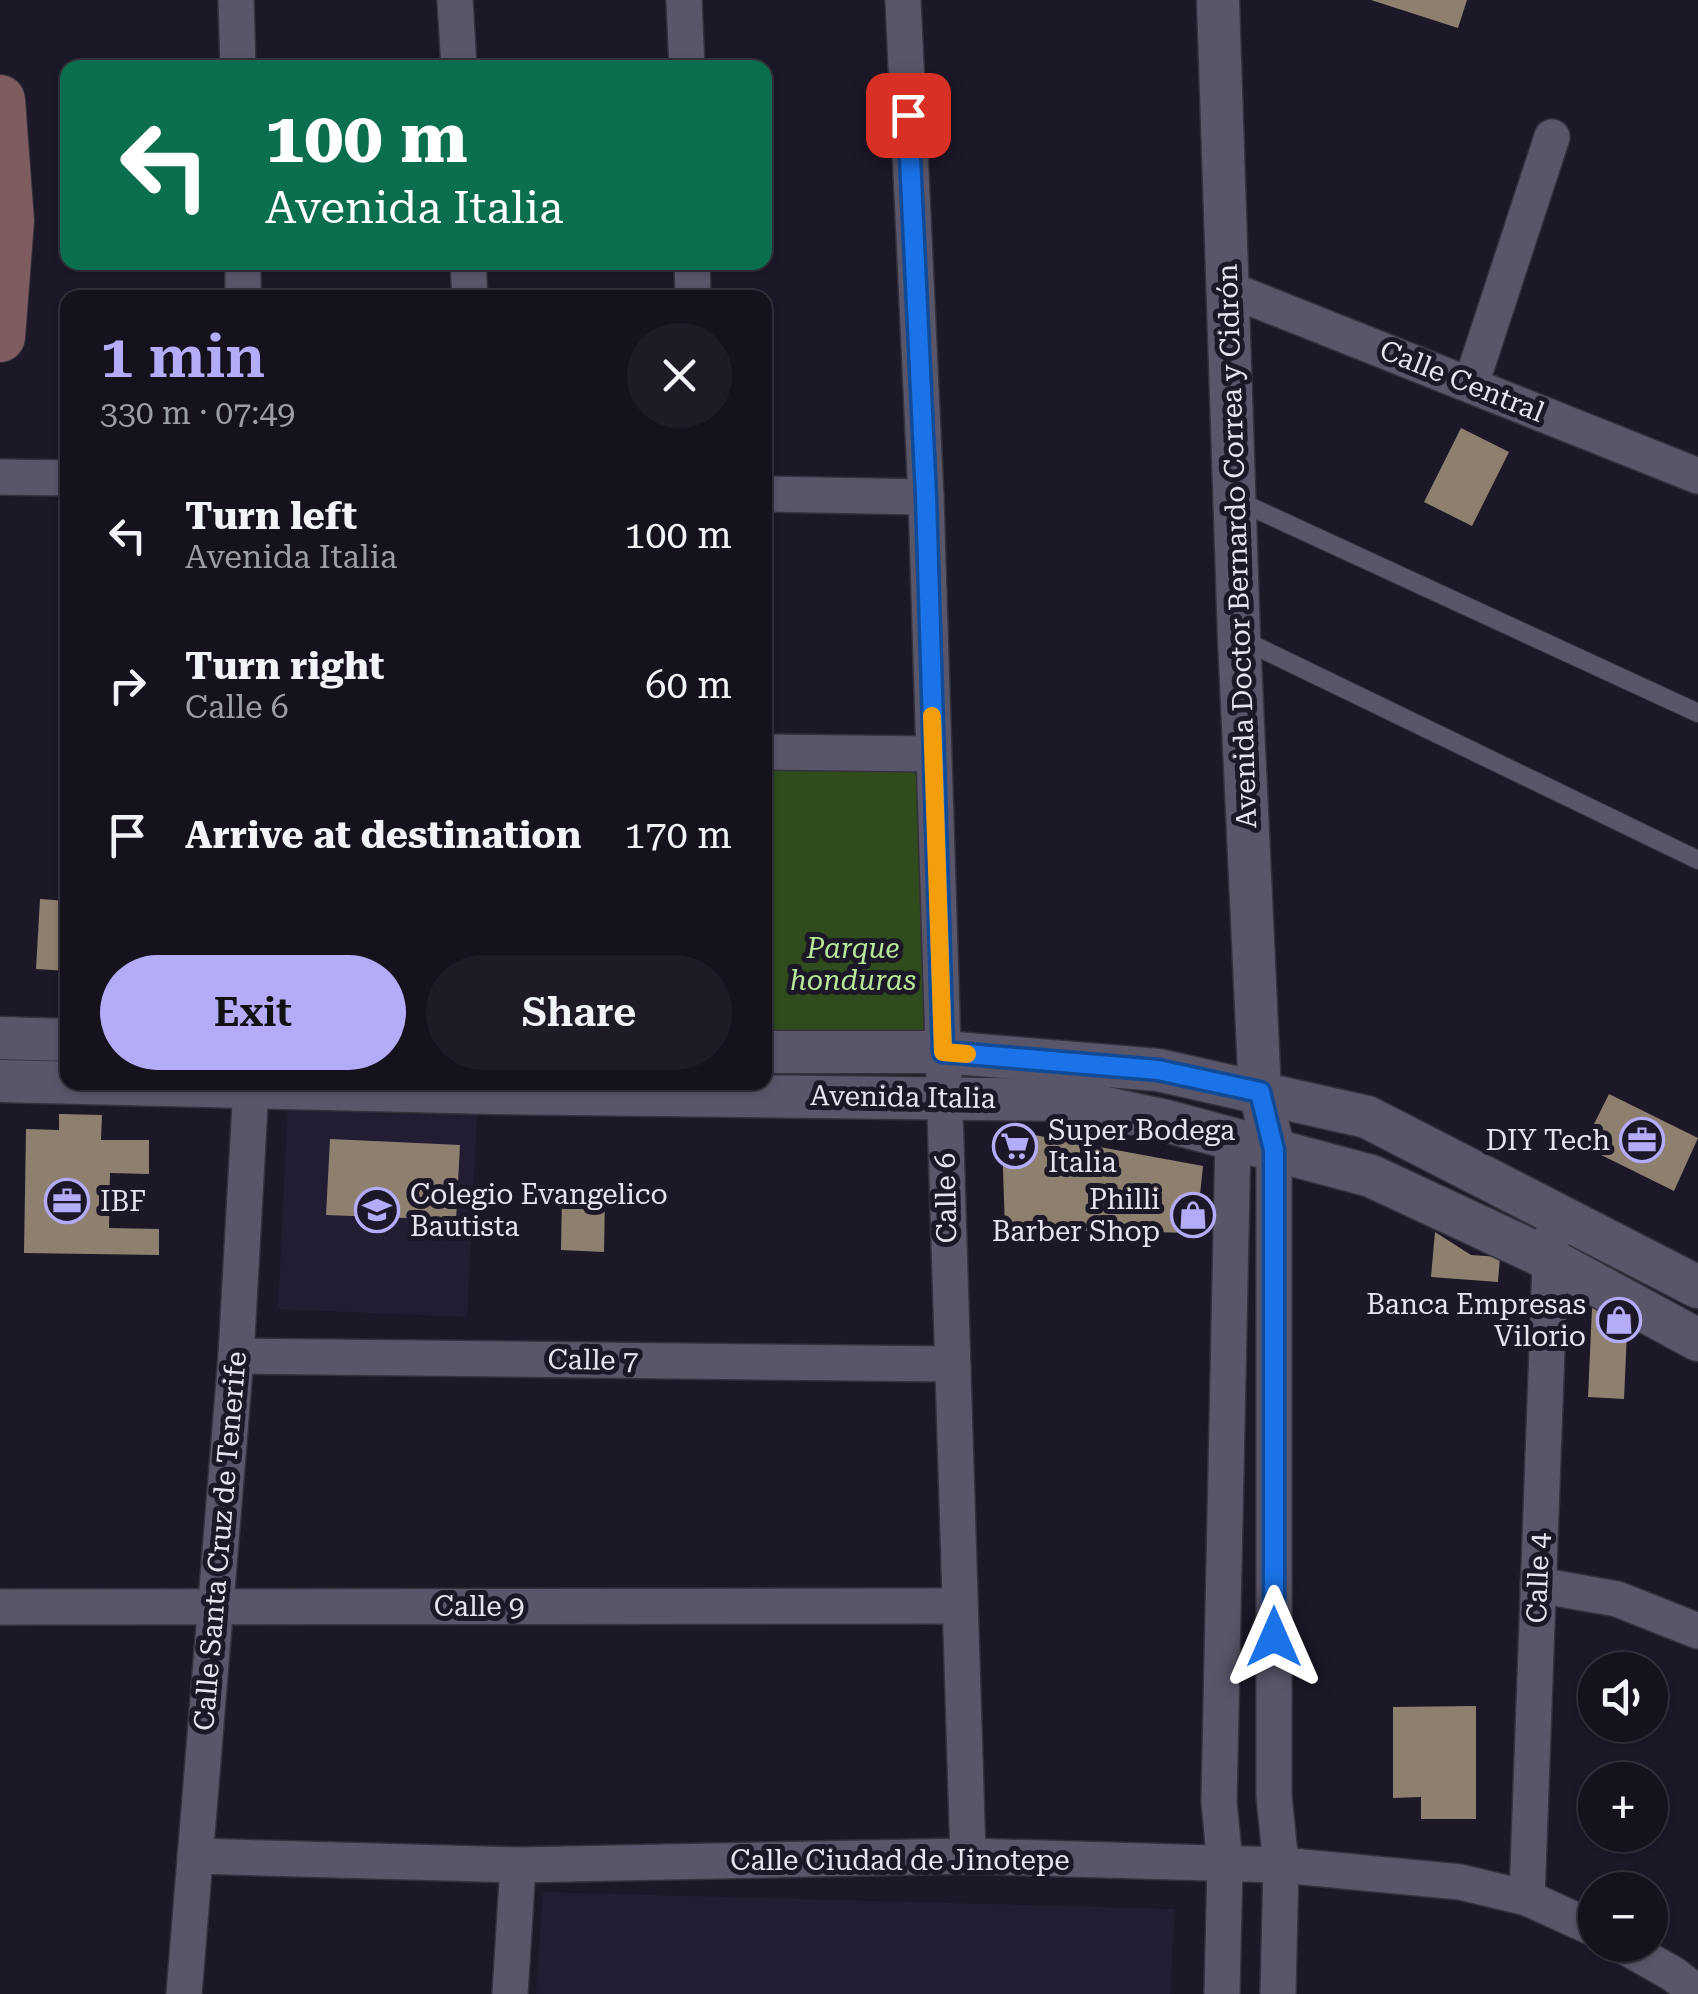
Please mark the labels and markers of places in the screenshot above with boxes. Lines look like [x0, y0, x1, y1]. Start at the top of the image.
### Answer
pin [866, 73, 951, 158]
place label: Super Bodega Italia [1048, 1114, 1235, 1179]
office icon: DIY Tech [1619, 1117, 1665, 1163]
supermarket icon: Super Bodega Italia [992, 1123, 1038, 1169]
place label: DIY Tech [1485, 1124, 1610, 1157]
office icon: IBF [44, 1178, 90, 1224]
place label: Colegio Evangelico Bautista [410, 1178, 668, 1243]
place label: Philli Barber Shop [992, 1183, 1160, 1248]
place label: IBF [100, 1185, 146, 1218]
school or university icon: Colegio Evangelico Bautista [354, 1187, 400, 1233]
shop icon: Philli Barber Shop [1170, 1192, 1216, 1238]
place label: Banca Empresas Vilorio [1366, 1288, 1586, 1353]
shop icon: Banca Empresas Vilorio [1596, 1297, 1642, 1343]

